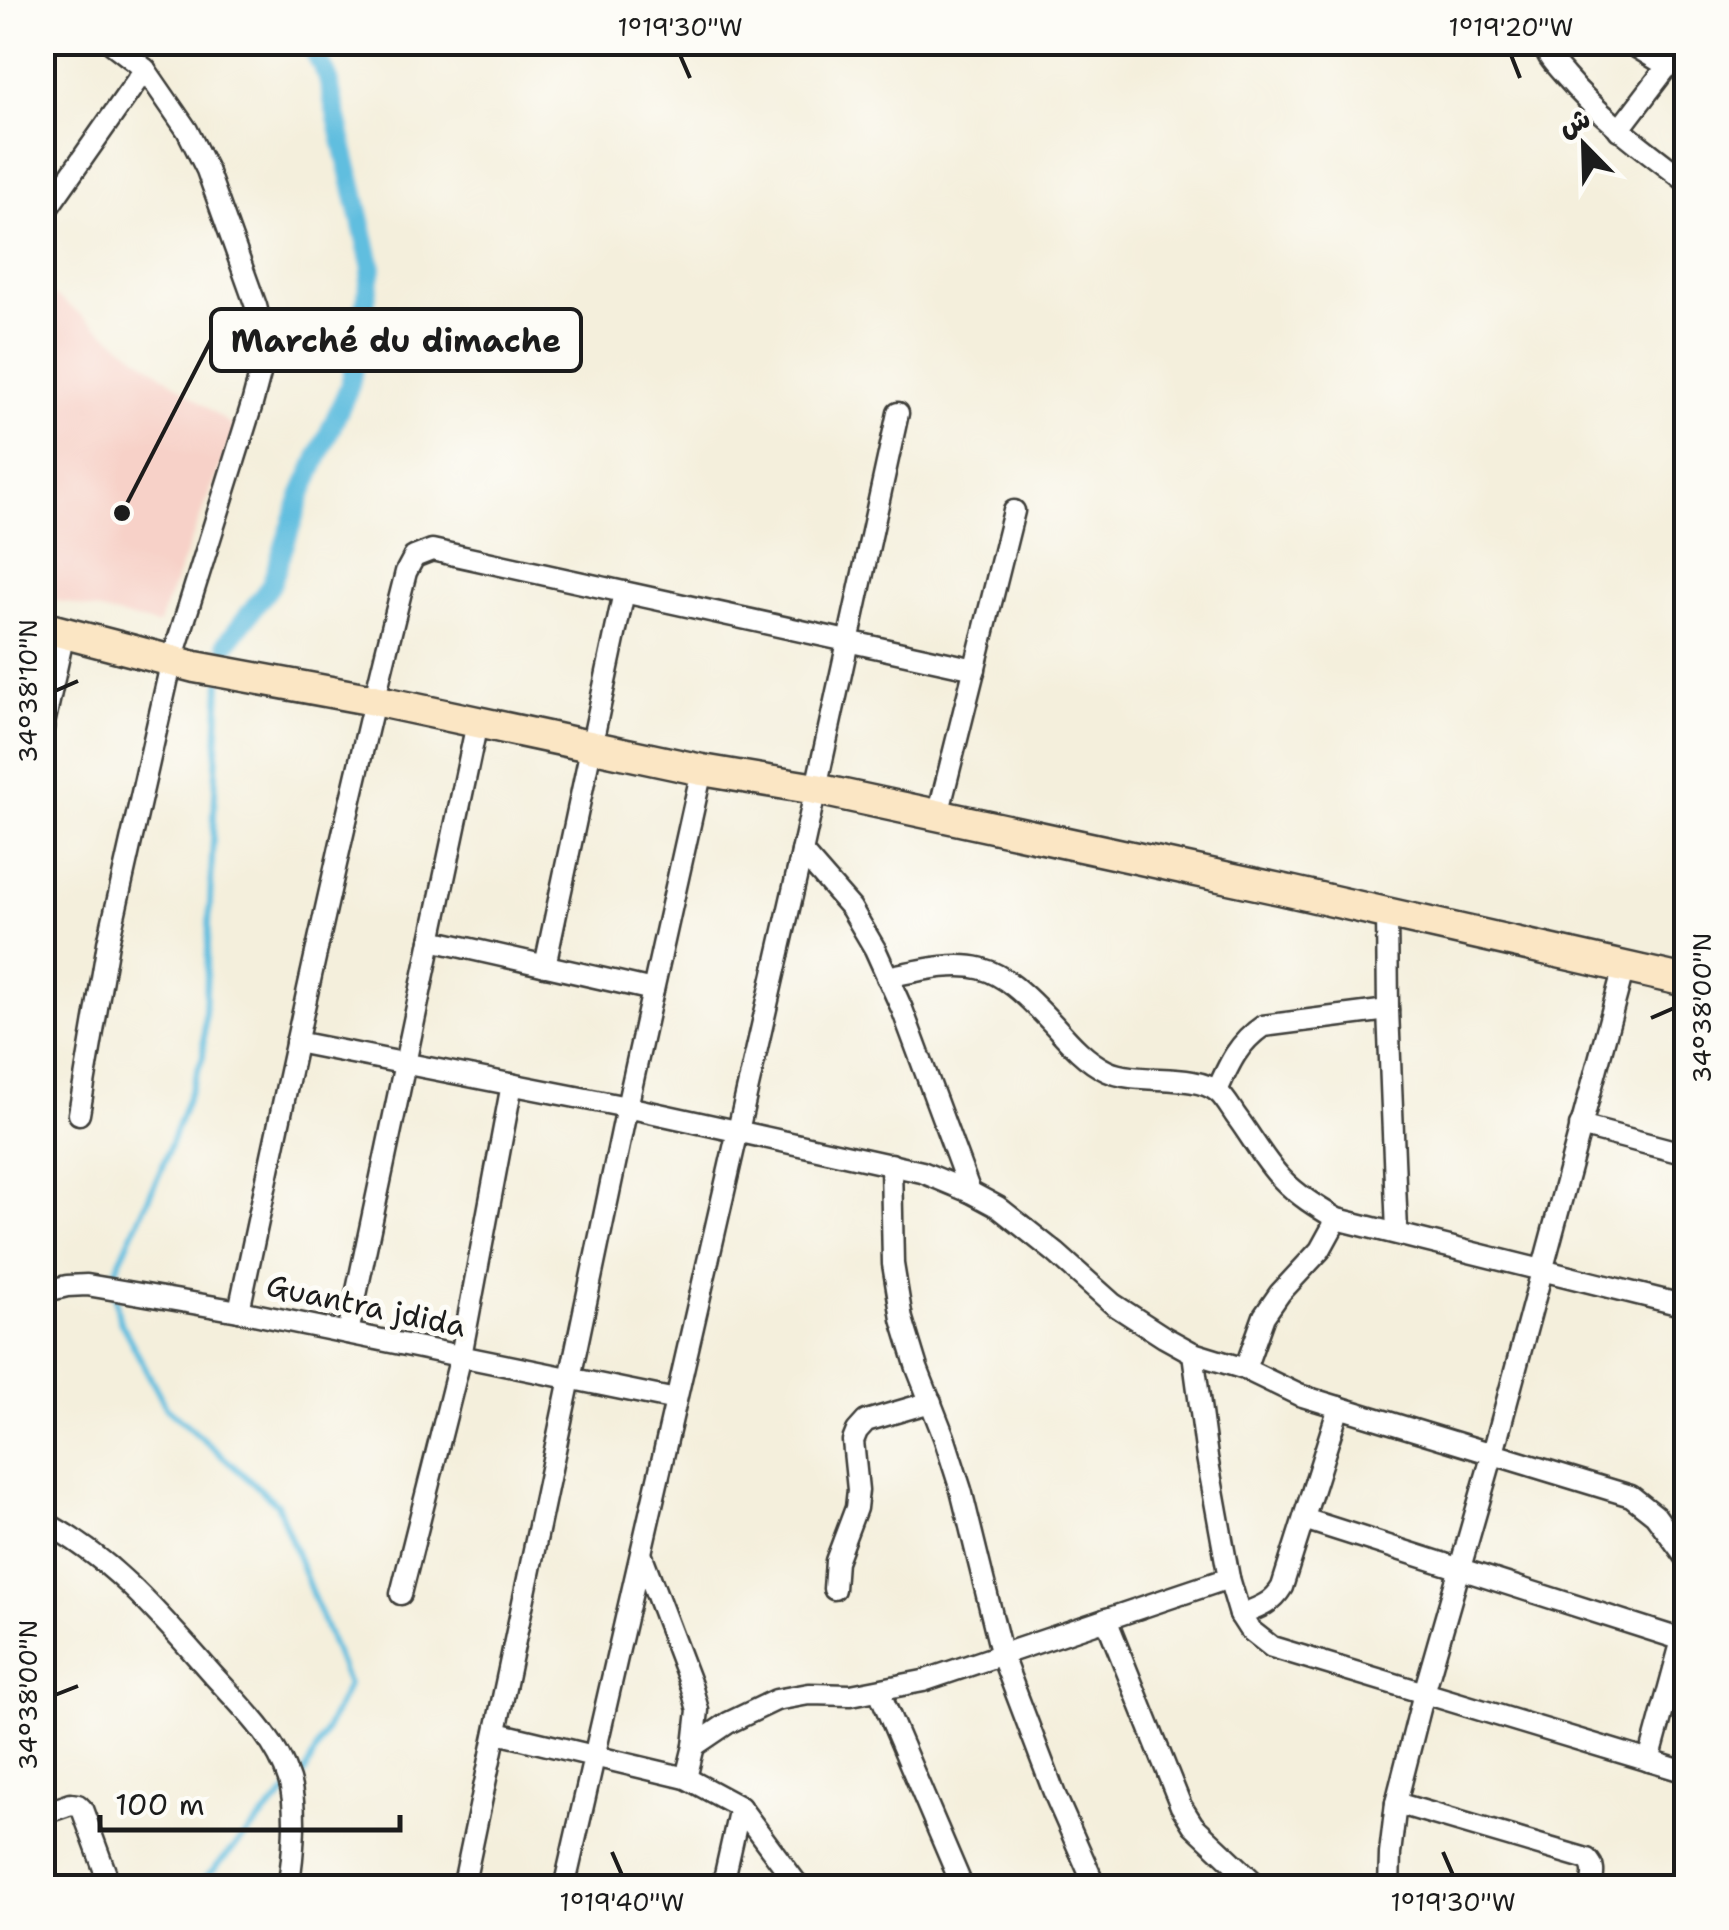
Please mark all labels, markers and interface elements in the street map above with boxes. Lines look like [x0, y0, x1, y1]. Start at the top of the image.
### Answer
text: 1°19'30"W [617, 10, 743, 44]
text: 1°19'20"W [1449, 10, 1573, 44]
north arrow [1534, 95, 1634, 195]
text: ش [1553, 98, 1596, 145]
callout: Marché du dimache [211, 309, 581, 371]
text: Marché du dimache [231, 319, 561, 362]
text: 34°38'10"N [11, 619, 45, 763]
text: 34°38'00"N [1685, 933, 1719, 1083]
street label: Guantra jdida [263, 1264, 470, 1347]
text: 34°38'00"N [11, 1620, 45, 1770]
scale bar [100, 1770, 400, 1832]
text: 100 m [115, 1784, 205, 1825]
text: 1°19'40"W [559, 1885, 685, 1919]
text: 1°19'30"W [1390, 1885, 1516, 1919]

